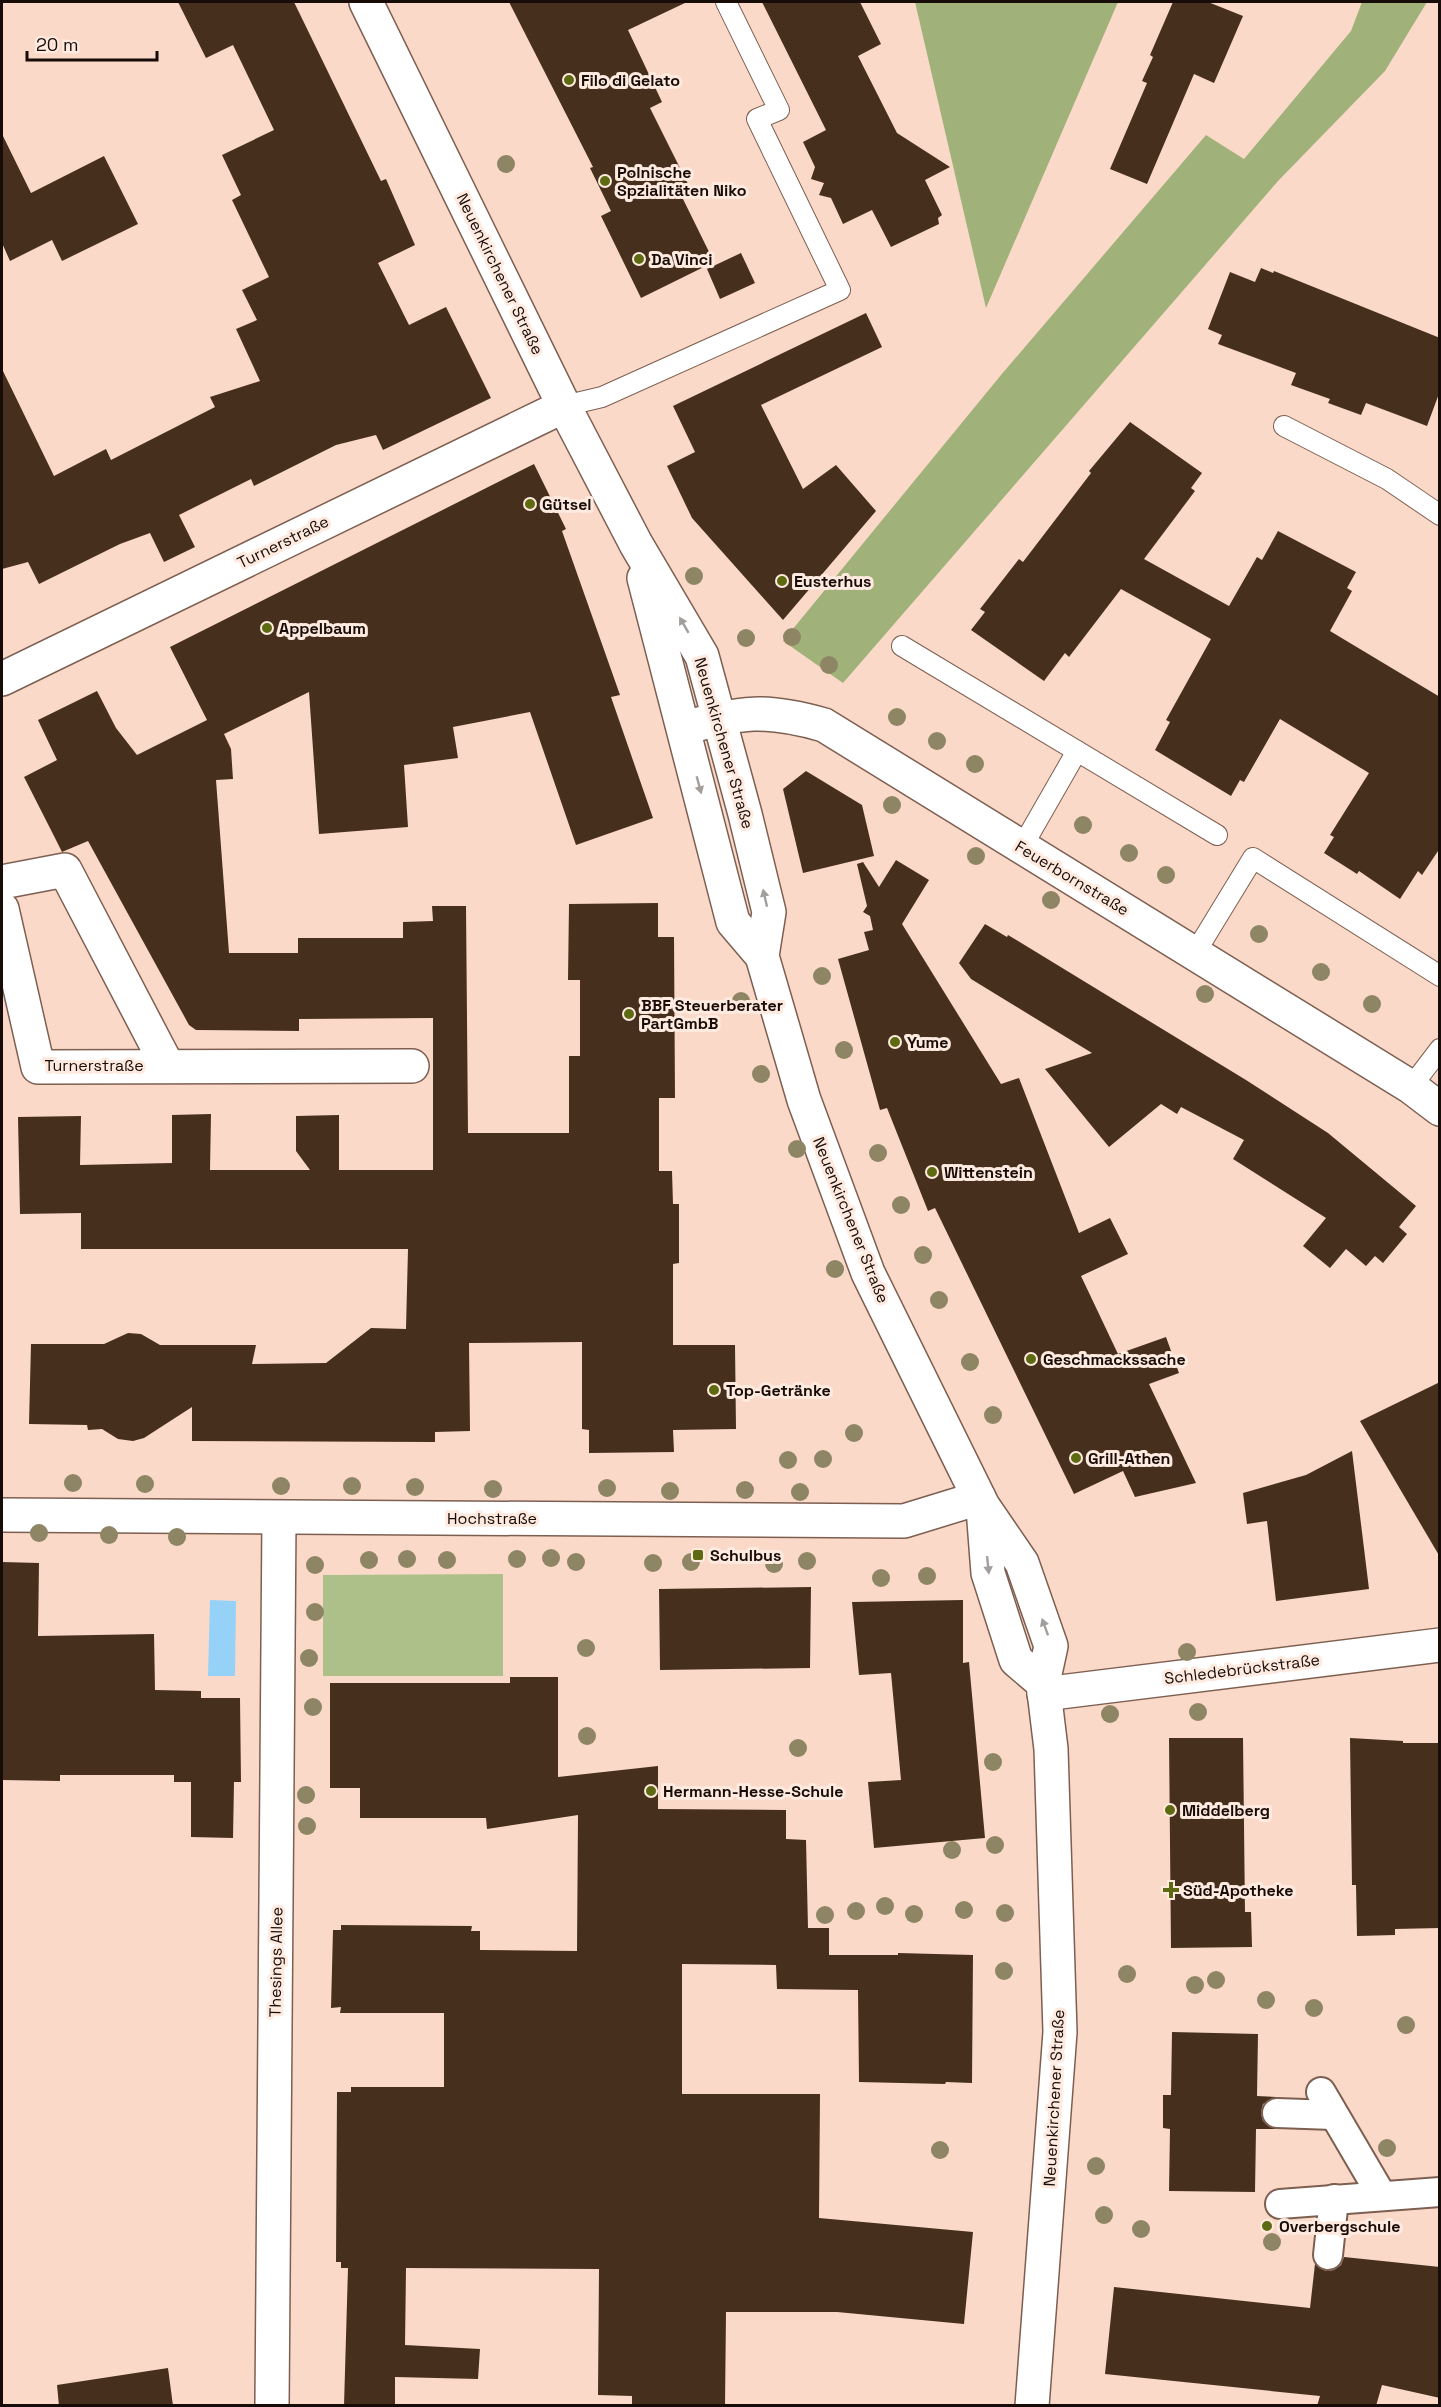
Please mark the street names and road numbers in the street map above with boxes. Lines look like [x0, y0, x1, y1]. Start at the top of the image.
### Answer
street label: Neuenkirchener Straße [452, 190, 548, 358]
street label: Turnerstraße [234, 511, 332, 573]
street label: Neuenkirchener Straße [689, 655, 759, 831]
street label: Feuerbornstraße [1011, 836, 1133, 920]
street label: Turnerstraße [44, 1055, 144, 1076]
street label: Neuenkirchener Straße [808, 1134, 894, 1306]
street label: Hochstraße [447, 1508, 537, 1529]
street label: Schledebrückstraße [1163, 1649, 1321, 1689]
street label: Thesings Allee [265, 1907, 287, 2017]
street label: Neuenkirchener Straße [1039, 2009, 1069, 2187]

